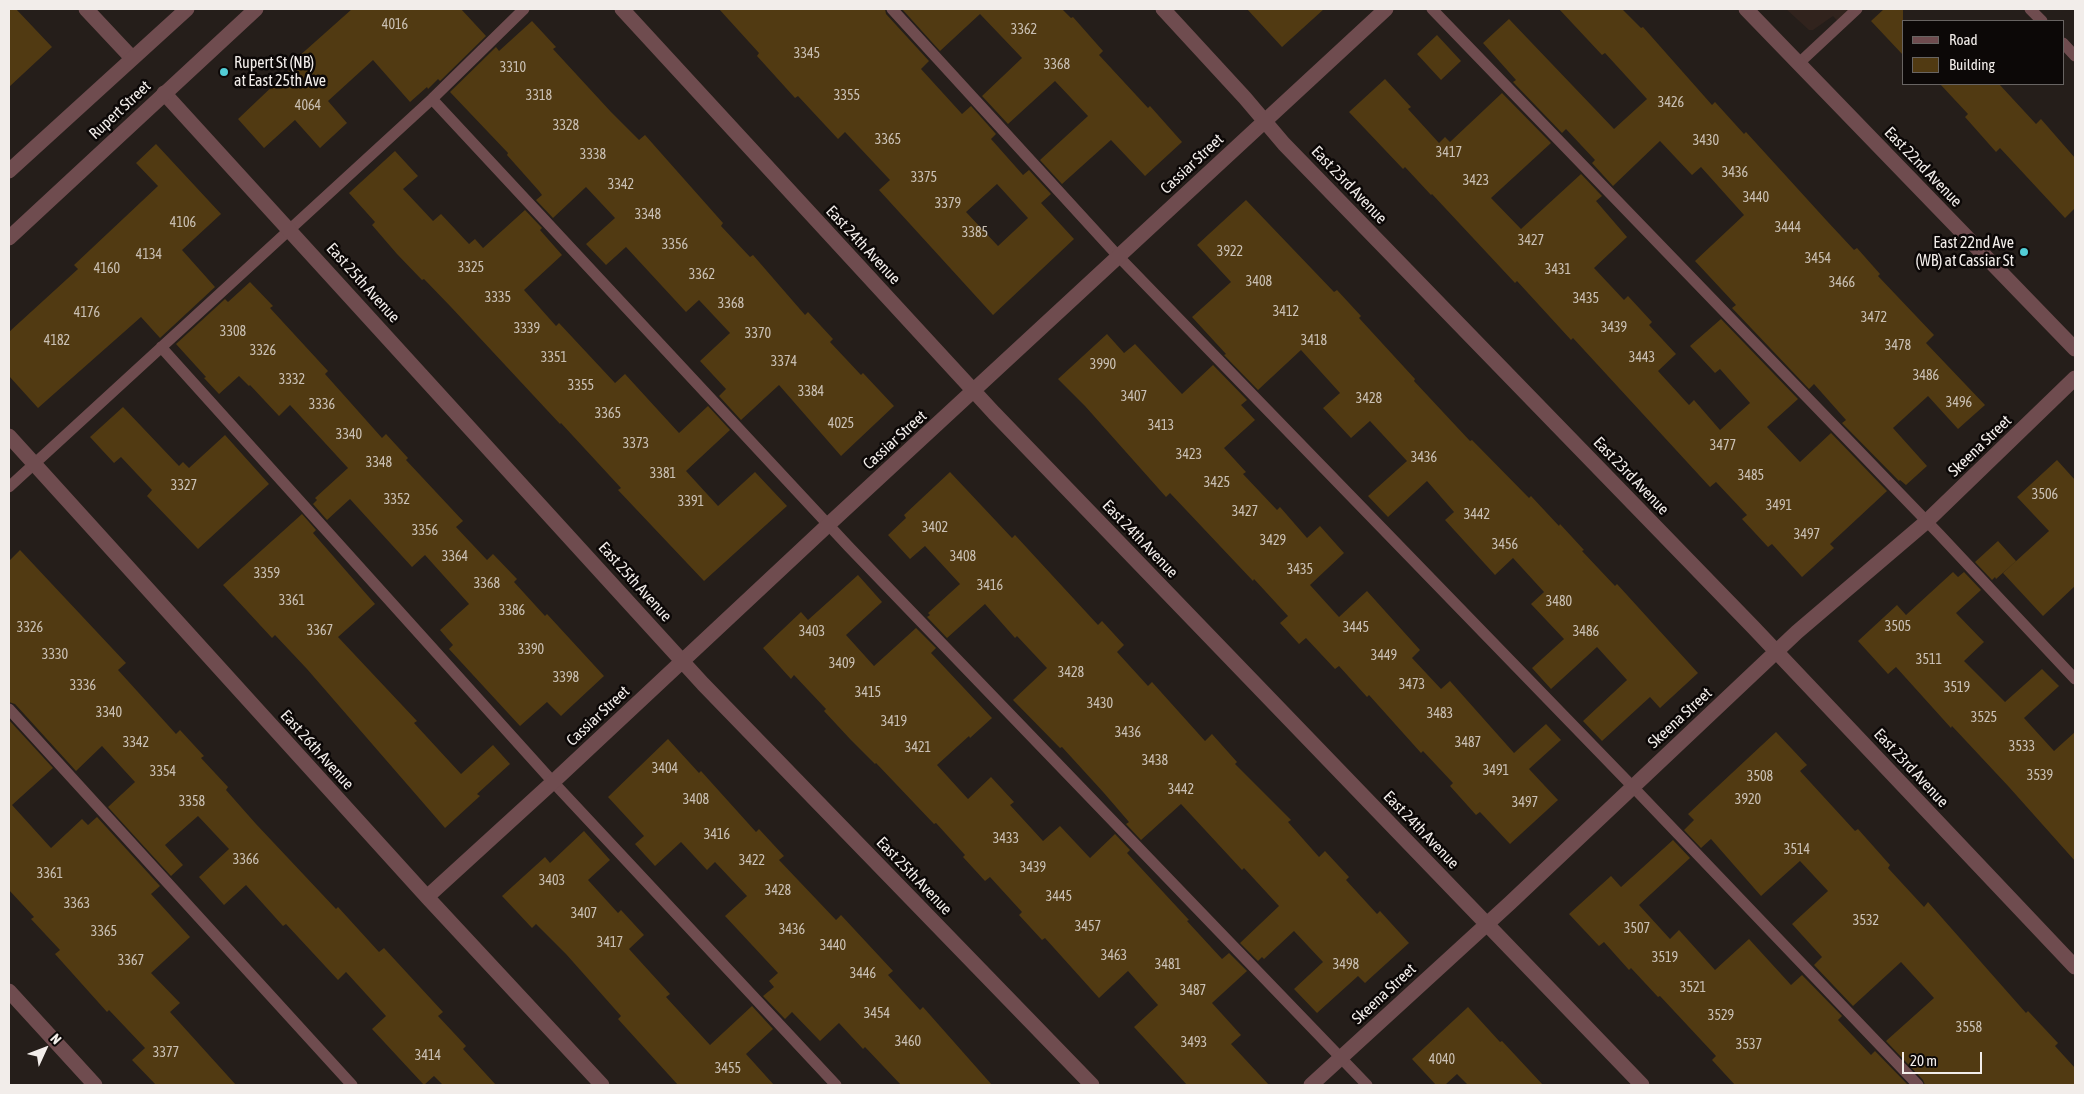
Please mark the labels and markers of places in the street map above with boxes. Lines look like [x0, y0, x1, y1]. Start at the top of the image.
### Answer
place label: Rupert St (NB) at East 25th Ave [234, 53, 326, 91]
marker: Rupert St (NB) at East 25th Ave [218, 66, 230, 78]
place label: East 22nd Ave (WB) at Cassiar St [1915, 233, 2014, 271]
marker: East 22nd Ave (WB) at Cassiar St [2018, 246, 2030, 258]

